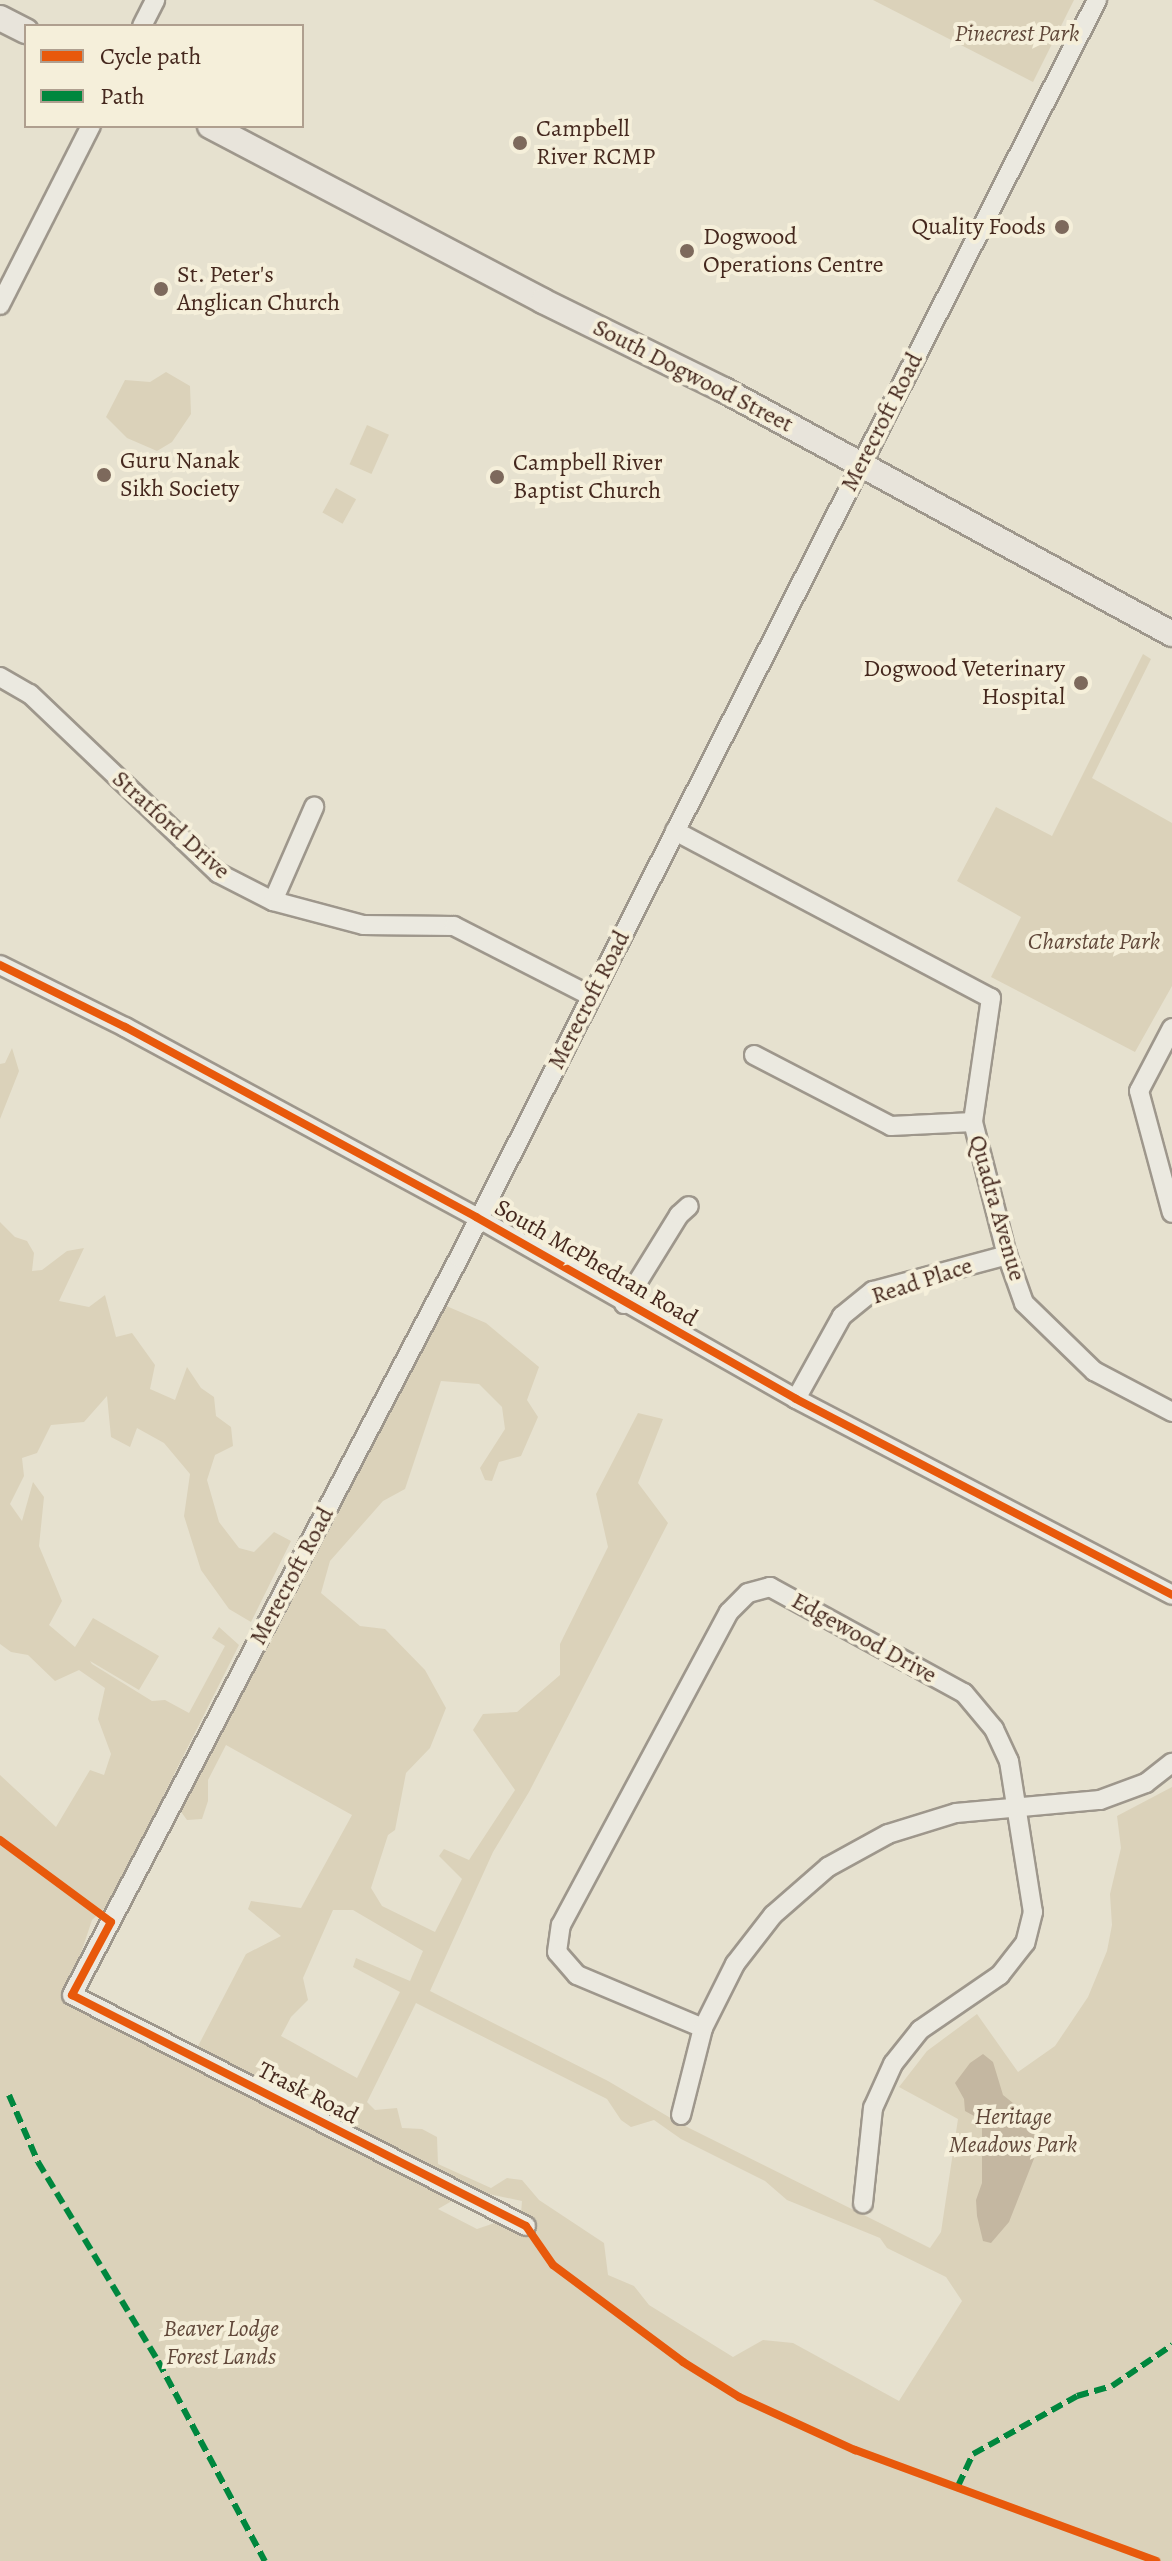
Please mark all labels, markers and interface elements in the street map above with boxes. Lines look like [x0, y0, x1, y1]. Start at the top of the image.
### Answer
park label: Pinecrest Park [955, 20, 1079, 48]
legend [24, 24, 304, 128]
text: Cycle path [100, 40, 201, 72]
text: Path [100, 80, 145, 112]
place label: Campbell River RCMP [536, 115, 655, 171]
marker: Campbell River RCMP [511, 134, 529, 152]
place label: Quality Foods [911, 213, 1046, 241]
marker: Quality Foods [1053, 218, 1071, 236]
place label: Dogwood Operations Centre [703, 223, 883, 279]
marker: Dogwood Operations Centre [678, 242, 696, 260]
place label: St. Peter's Anglican Church [177, 261, 340, 317]
marker: St. Peter's Anglican Church [152, 280, 170, 298]
street label: South Dogwood Street [588, 313, 798, 439]
street label: Merecroft Road [835, 348, 929, 496]
place label: Guru Nanak Sikh Society [120, 447, 240, 503]
place label: Campbell River Baptist Church [513, 449, 663, 505]
marker: Guru Nanak Sikh Society [95, 466, 113, 484]
marker: Campbell River Baptist Church [488, 468, 506, 486]
place label: Dogwood Veterinary Hospital [863, 655, 1065, 711]
marker: Dogwood Veterinary Hospital [1072, 674, 1090, 692]
street label: Stratford Drive [106, 765, 236, 885]
street label: Merecroft Road [542, 926, 636, 1074]
park label: Charstate Park [1028, 928, 1160, 956]
street label: Quadra Avenue [962, 1132, 1032, 1284]
street label: South McPhedran Road [489, 1193, 703, 1333]
street label: Read Place [868, 1251, 976, 1311]
street label: Merecroft Road [244, 1502, 340, 1650]
street label: Edgewood Drive [787, 1586, 941, 1690]
street label: Trask Road [253, 2055, 363, 2131]
park label: Heritage Meadows Park [949, 2103, 1077, 2159]
park label: Beaver Lodge Forest Lands [163, 2315, 279, 2371]

